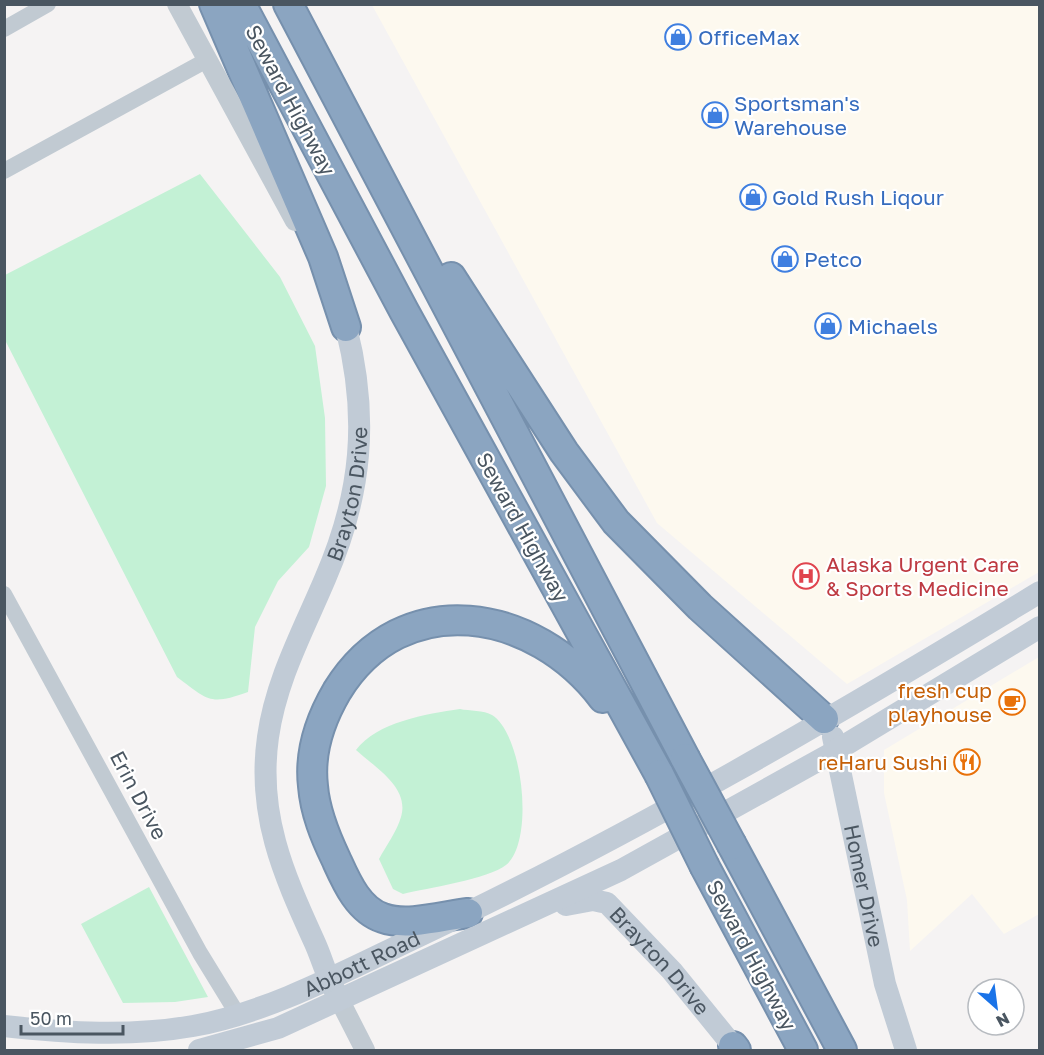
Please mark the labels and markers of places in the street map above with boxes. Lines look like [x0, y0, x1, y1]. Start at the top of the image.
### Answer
shop icon: OfficeMax [663, 22, 693, 52]
place label: OfficeMax [698, 24, 800, 50]
place label: Sportsman's Warehouse [734, 90, 860, 140]
shop icon: Sportsman's Warehouse [700, 100, 730, 130]
shop icon: Gold Rush Liqour [738, 182, 768, 212]
place label: Gold Rush Liqour [772, 184, 944, 210]
shop icon: Petco [770, 244, 800, 274]
place label: Petco [804, 246, 862, 272]
shop icon: Michaels [813, 311, 843, 341]
place label: Michaels [848, 313, 938, 339]
place label: Alaska Urgent Care & Sports Medicine [826, 551, 1019, 601]
hospital icon: Alaska Urgent Care & Sports Medicine [791, 561, 821, 591]
place label: fresh cup playhouse [888, 677, 992, 727]
cafe icon: fresh cup playhouse [997, 687, 1027, 717]
restaurant icon: reHaru Sushi [952, 747, 982, 777]
place label: reHaru Sushi [818, 749, 948, 775]

